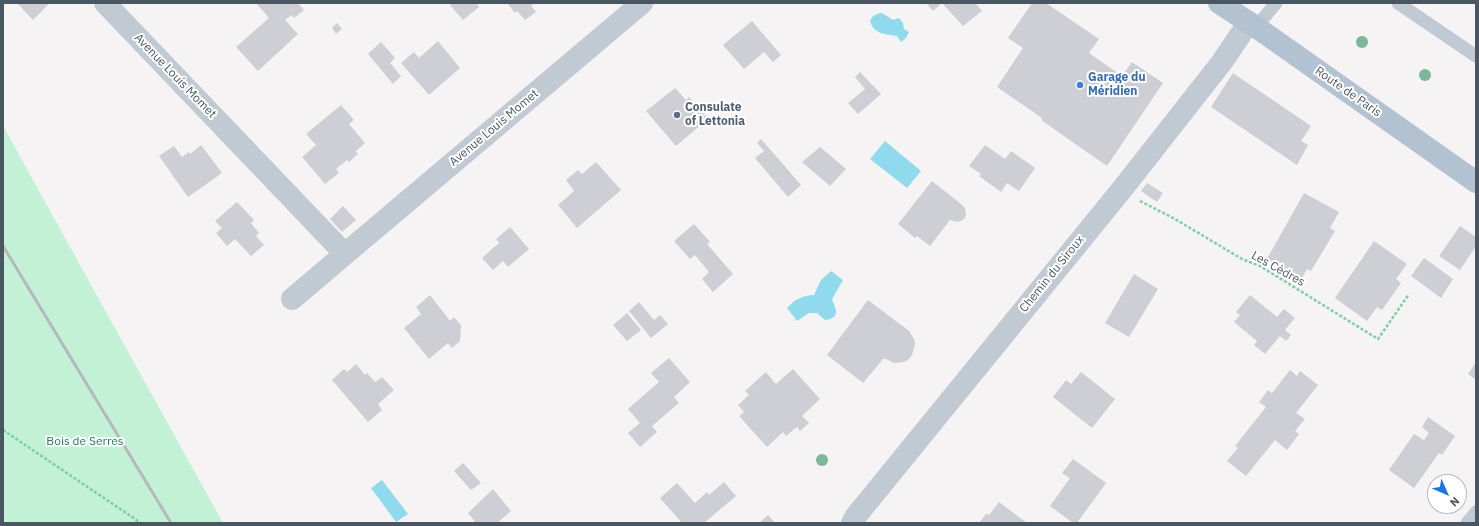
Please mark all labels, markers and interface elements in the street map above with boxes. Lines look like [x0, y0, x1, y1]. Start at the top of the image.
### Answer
street label: Avenue Louis Momet [131, 31, 219, 121]
street label: Route de Paris [1312, 64, 1384, 120]
place label: Garage du Méridien [1088, 71, 1146, 99]
marker: Garage du Méridien [1075, 80, 1085, 90]
street label: Avenue Louis Momet [447, 87, 541, 169]
place label: Consulate of Lettonia [685, 101, 745, 129]
marker: Consulate of Lettonia [672, 110, 682, 120]
street label: Chemin du Siroux [1017, 233, 1087, 315]
street label: Les Cèdres [1249, 248, 1307, 290]
park label: Bois de Serres [46, 435, 124, 449]
north arrow [1427, 474, 1467, 514]
text: N [1447, 494, 1463, 510]

